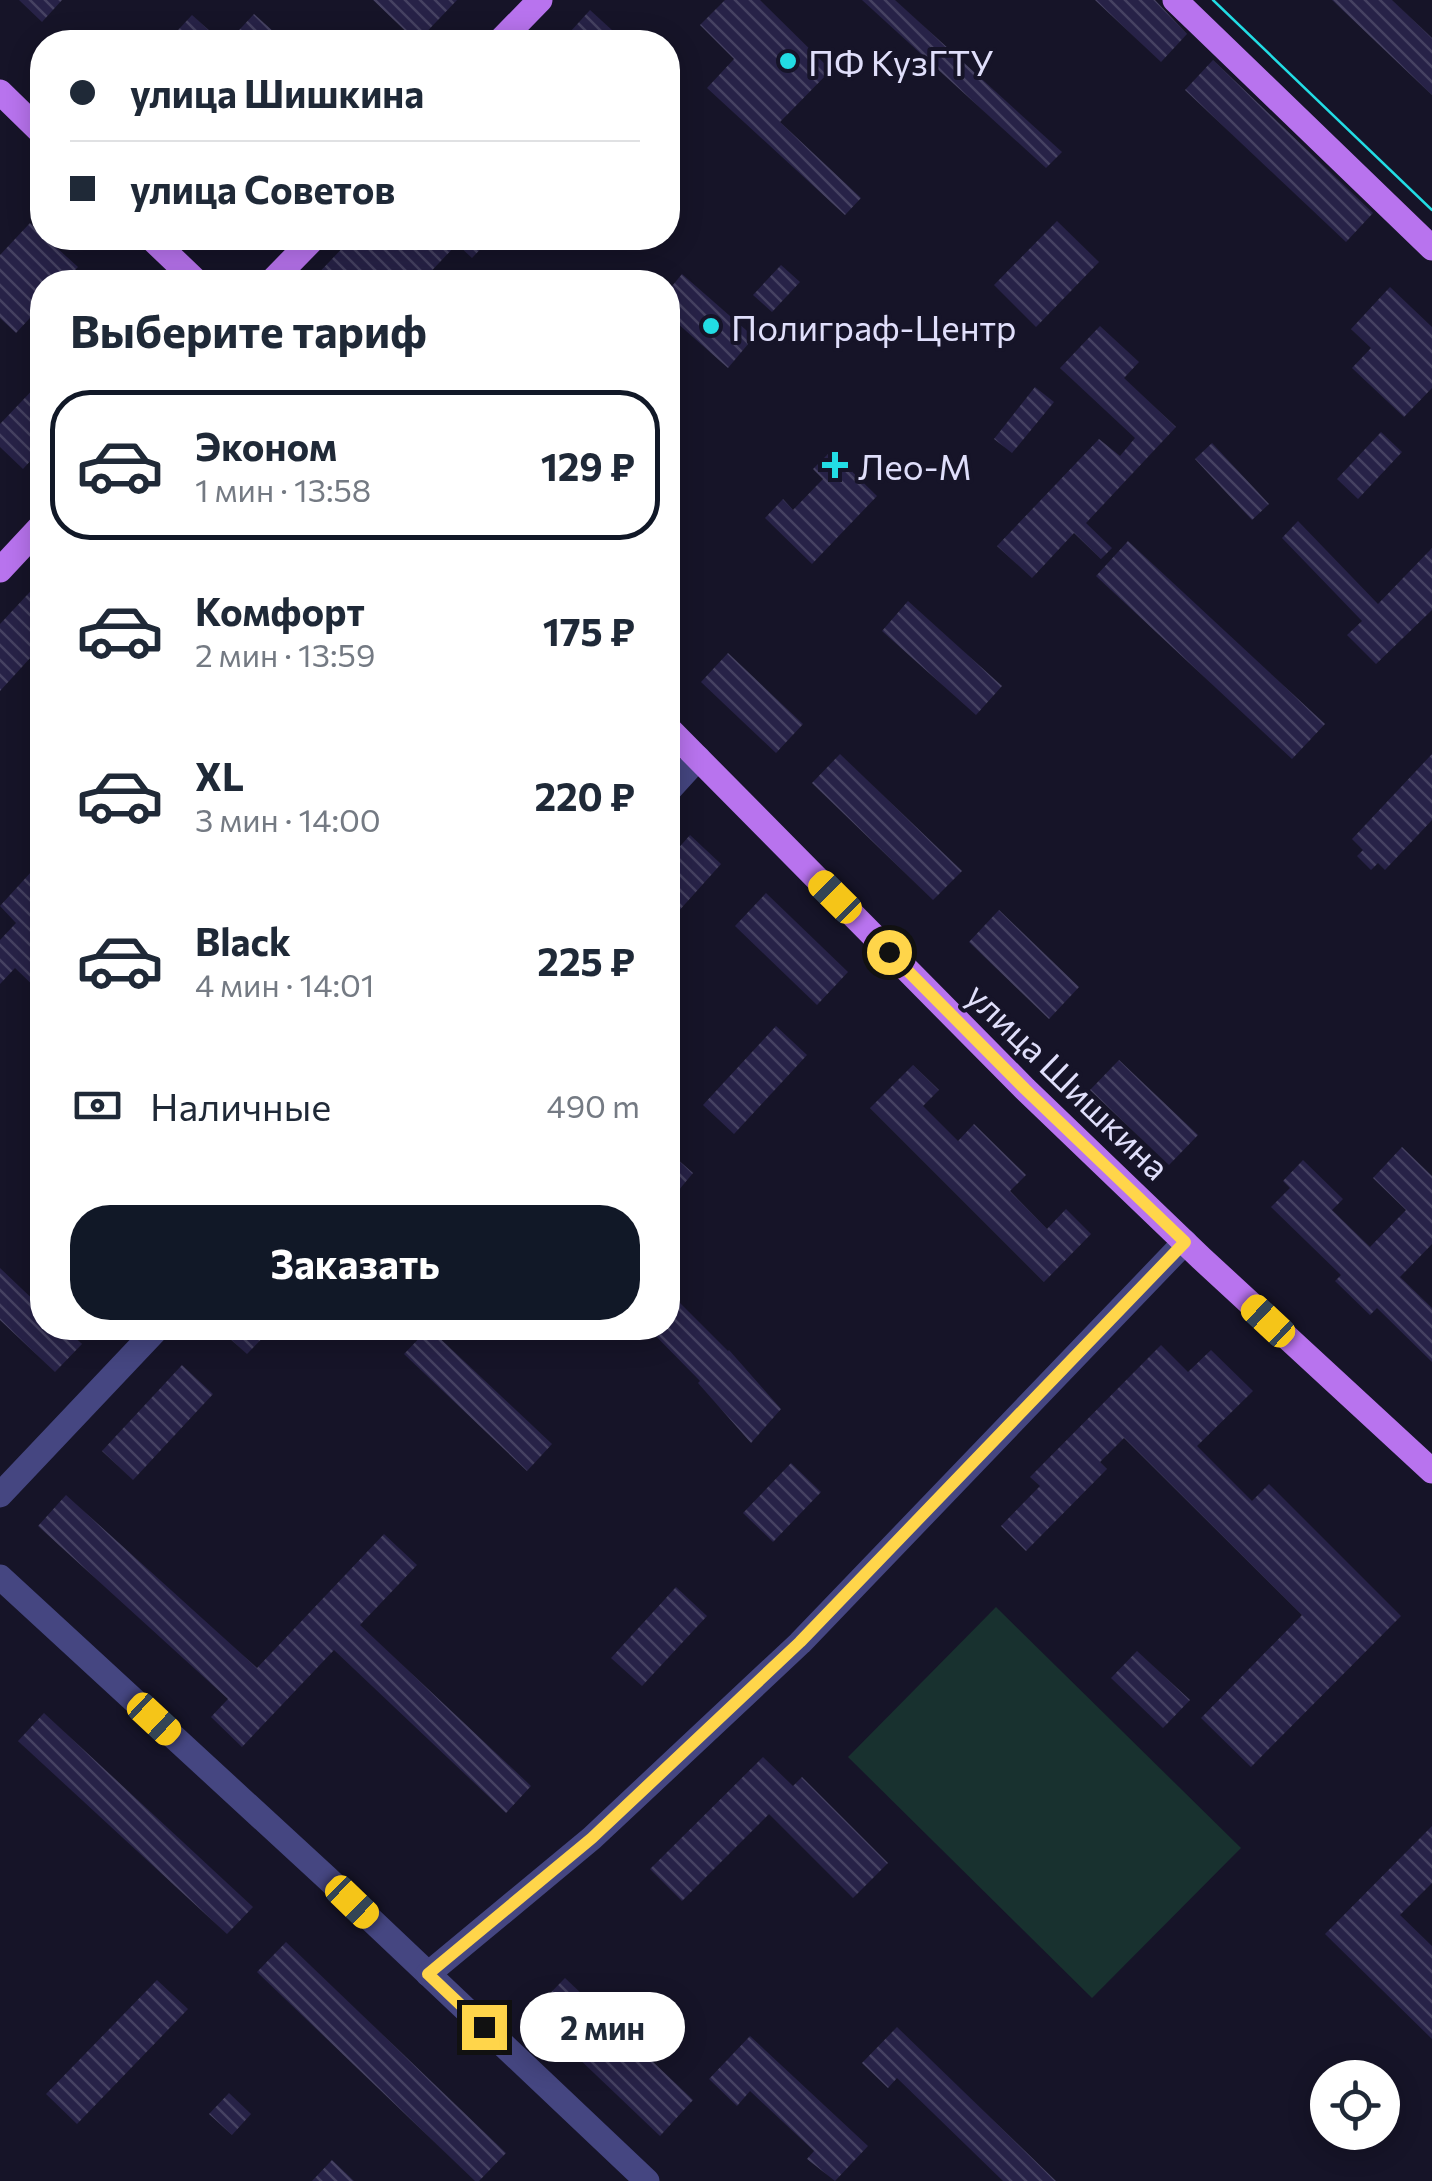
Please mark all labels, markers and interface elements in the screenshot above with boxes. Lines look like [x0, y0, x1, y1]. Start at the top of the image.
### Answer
place label: ПФ КузГТУ [808, 40, 994, 83]
marker: ПФ КузГТУ [777, 50, 799, 72]
text: улица Шишкина [130, 69, 424, 116]
text: улица Советов [130, 165, 395, 212]
text: Выберите тариф [70, 302, 427, 357]
place label: Полиграф-Центр [731, 305, 1017, 348]
marker: Полиграф-Центр [700, 315, 722, 337]
icon: car [75, 420, 165, 510]
text: Эконом [195, 422, 337, 469]
text: 129 ₽ [541, 442, 635, 489]
place label: Лео-М [858, 444, 972, 487]
marker: Лео-М [822, 452, 848, 478]
text: 1 мин · 13:58 [195, 469, 371, 509]
icon: car [75, 585, 165, 675]
text: Комфорт [195, 587, 365, 634]
text: 175 ₽ [543, 607, 635, 654]
text: 2 мин · 13:59 [195, 634, 375, 674]
icon: car [75, 750, 165, 840]
text: XL [195, 752, 244, 799]
text: 220 ₽ [534, 772, 635, 819]
text: 3 мин · 14:00 [195, 799, 381, 839]
car [803, 865, 867, 929]
icon: car [75, 915, 165, 1005]
text: Black [195, 917, 291, 964]
route start [867, 930, 912, 975]
text: 225 ₽ [537, 937, 635, 984]
text: 4 мин · 14:01 [195, 964, 375, 1004]
street label: улица Шишкина [959, 972, 1179, 1188]
icon: cash [70, 1078, 125, 1133]
text: Наличные [150, 1082, 331, 1129]
text: 490 m [546, 1085, 640, 1125]
button: Заказать [70, 1205, 640, 1320]
car [1236, 1290, 1300, 1352]
car [122, 1688, 186, 1750]
car [320, 1870, 384, 1934]
callout: 2 мин [519, 1992, 684, 2062]
route end [462, 2005, 507, 2050]
text: 2 мин [560, 2007, 645, 2047]
map controls [1310, 2060, 1400, 2150]
button: locate [1310, 2060, 1400, 2150]

